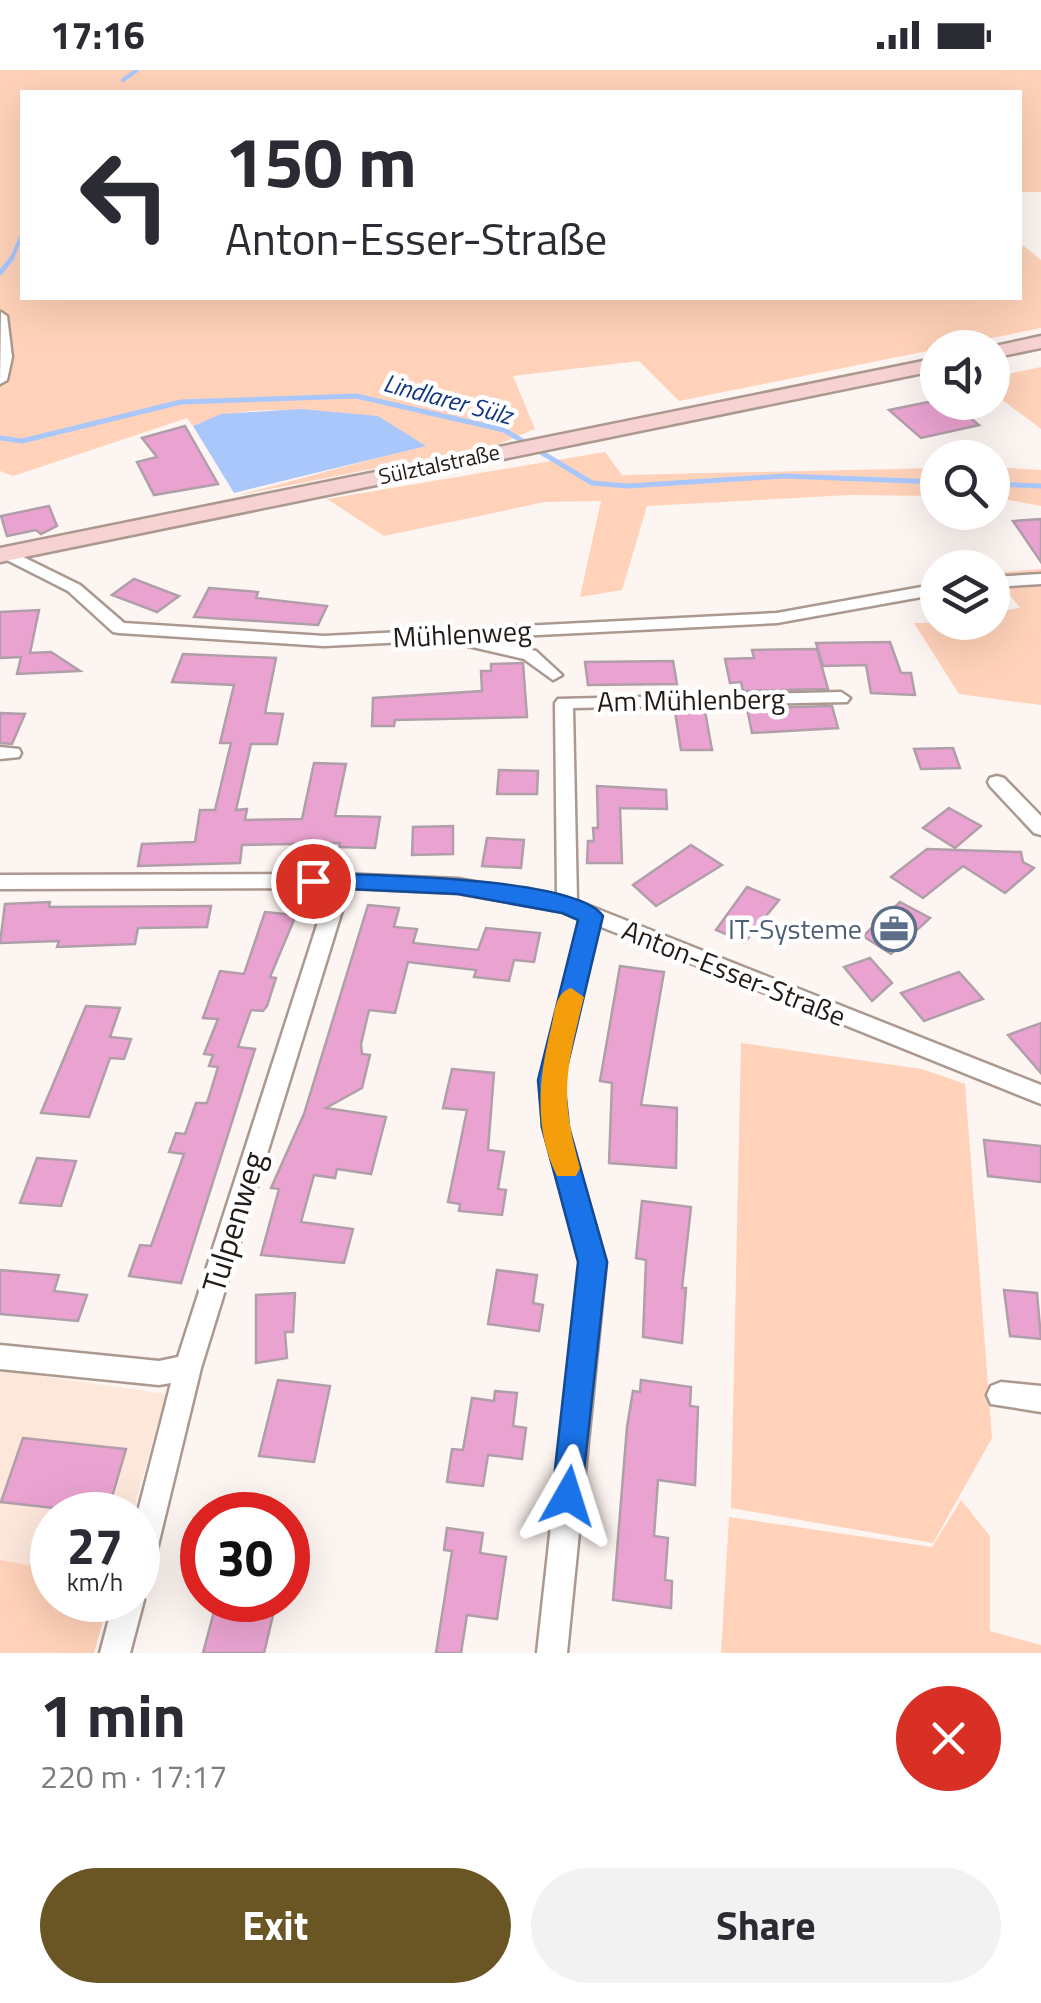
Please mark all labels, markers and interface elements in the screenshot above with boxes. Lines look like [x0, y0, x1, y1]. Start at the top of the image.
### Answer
text: 17:16 [50, 6, 145, 64]
text: 150 m [225, 108, 417, 214]
icon: left [60, 130, 190, 260]
text: Anton-Esser-Straße [225, 204, 607, 272]
map controls [920, 330, 1010, 640]
button: sound [920, 330, 1010, 420]
water label: Lindlarer Sülz [379, 364, 519, 435]
street label: Sülztalstraße [375, 435, 503, 493]
button: search [920, 440, 1010, 530]
button: layers [920, 550, 1010, 640]
street label: Mühlenweg [392, 608, 532, 659]
street label: Am Mühlenberg [597, 676, 785, 723]
pin [271, 839, 356, 924]
icon: arrive [286, 854, 341, 909]
office icon: IT-Systeme [871, 906, 917, 952]
place label: IT-Systeme [728, 907, 862, 950]
street label: Anton-Esser-Straße [616, 908, 852, 1037]
street label: Tulpenweg [189, 1145, 277, 1298]
position arrow [516, 1444, 620, 1548]
speed limit sign: 30 [180, 1492, 310, 1622]
text: 27 [67, 1507, 123, 1583]
text: km/h [67, 1563, 123, 1601]
text: 1 min [40, 1669, 186, 1760]
button: close [896, 1686, 1001, 1791]
text: 220 m · 17:17 [40, 1752, 227, 1800]
button: Exit [40, 1868, 511, 1983]
button: Share [531, 1868, 1001, 1983]

